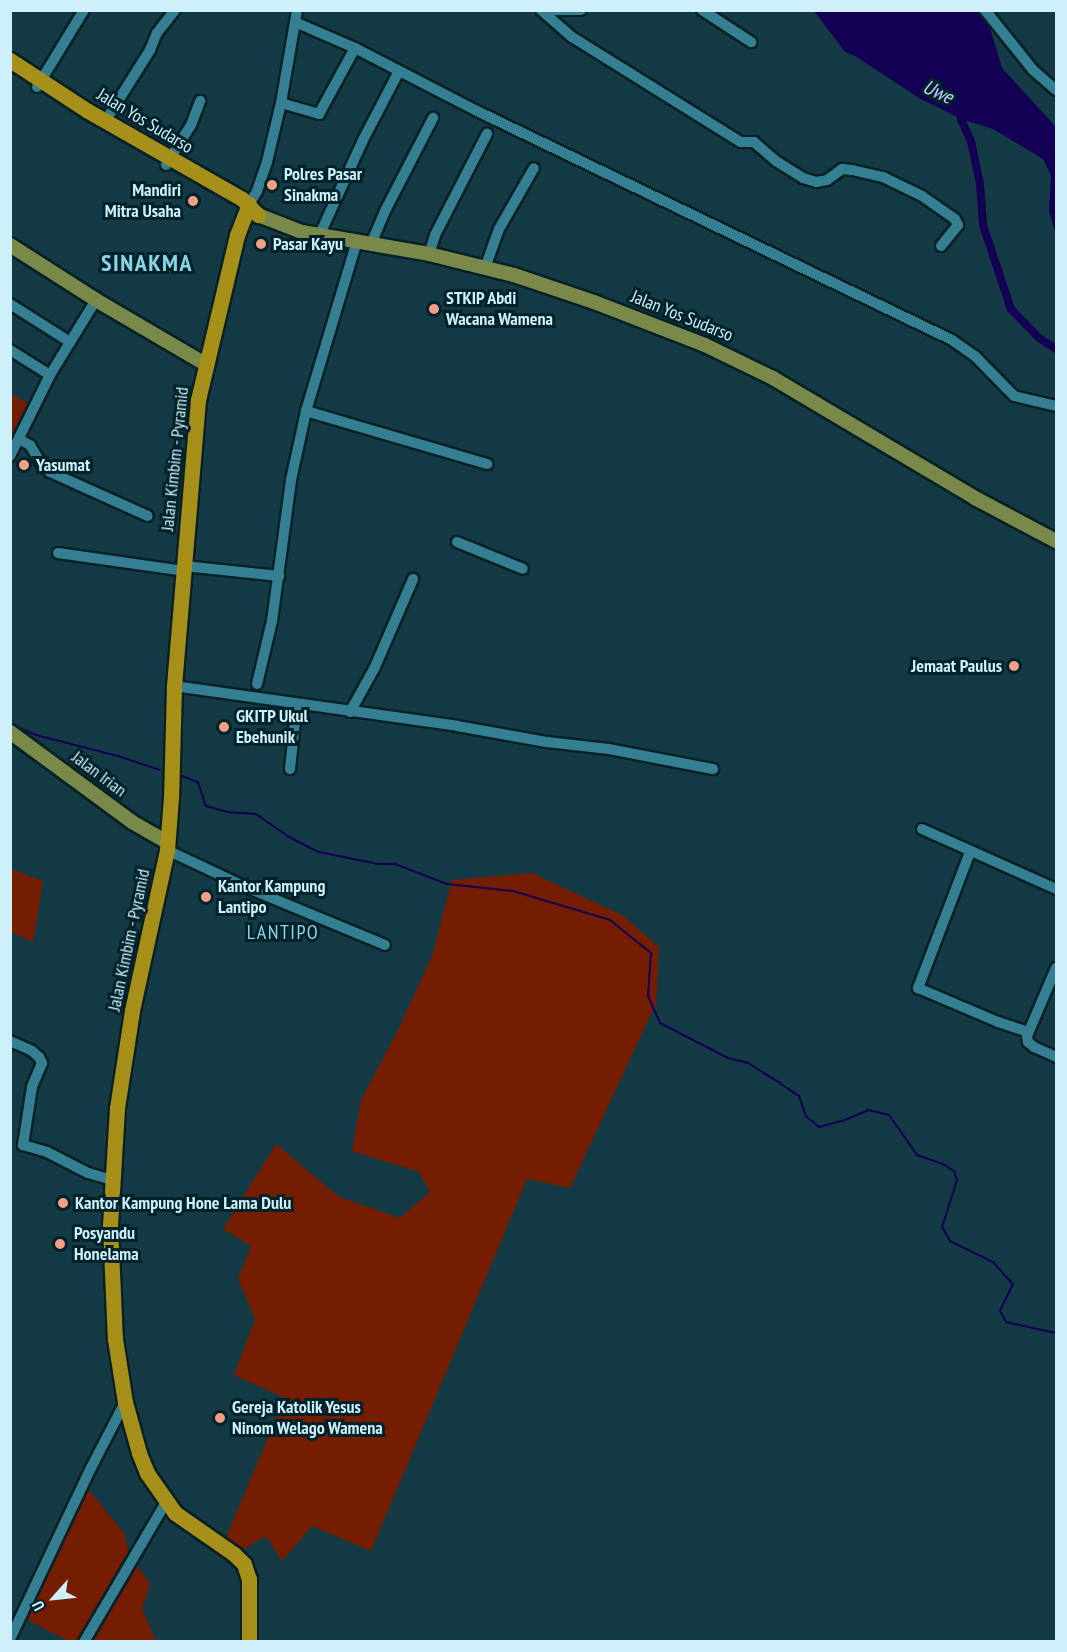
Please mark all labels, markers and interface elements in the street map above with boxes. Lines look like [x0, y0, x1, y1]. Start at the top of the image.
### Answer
water label: Uwe [919, 75, 957, 109]
street label: Jalan Yos Sudarso [93, 84, 197, 158]
place label: Polres Pasar Sinakma [284, 164, 362, 207]
marker: Polres Pasar Sinakma [265, 178, 279, 192]
place label: Mandiri Mitra Usaha [105, 180, 181, 222]
marker: Mandiri Mitra Usaha [186, 194, 200, 208]
place label: Pasar Kayu [273, 233, 343, 255]
marker: Pasar Kayu [254, 237, 268, 251]
district label: SINAKMA [101, 249, 193, 277]
street label: Jalan Yos Sudarso [628, 286, 736, 346]
place label: STKIP Abdi Wacana Wamena [446, 288, 553, 330]
marker: STKIP Abdi Wacana Wamena [427, 302, 441, 316]
street label: Jalan Kimbim - Pyramid [157, 385, 193, 533]
place label: Yasumat [36, 454, 90, 476]
marker: Yasumat [17, 458, 31, 472]
place label: Jemaat Paulus [911, 655, 1002, 677]
marker: Jemaat Paulus [1007, 659, 1021, 673]
place label: GKITP Ukul Ebehunik [236, 706, 309, 748]
marker: GKITP Ukul Ebehunik [217, 720, 231, 734]
street label: Jalan Irian [67, 746, 131, 802]
street label: Jalan Kimbim - Pyramid [103, 866, 155, 1014]
place label: Kantor Kampung Lantipo [218, 876, 325, 918]
marker: Kantor Kampung Lantipo [199, 890, 213, 904]
district label: LANTIPO [247, 920, 319, 944]
place label: Kantor Kampung Hone Lama Dulu [75, 1192, 291, 1214]
marker: Kantor Kampung Hone Lama Dulu [56, 1196, 70, 1210]
place label: Posyandu Honelama [74, 1223, 139, 1266]
marker: Posyandu Honelama [51, 1235, 69, 1253]
place label: Gereja Katolik Yesus Ninom Welago Wamena [232, 1397, 384, 1440]
marker: Gereja Katolik Yesus Ninom Welago Wamena [213, 1411, 227, 1425]
north arrow [24, 1568, 84, 1628]
text: U [27, 1598, 49, 1614]

